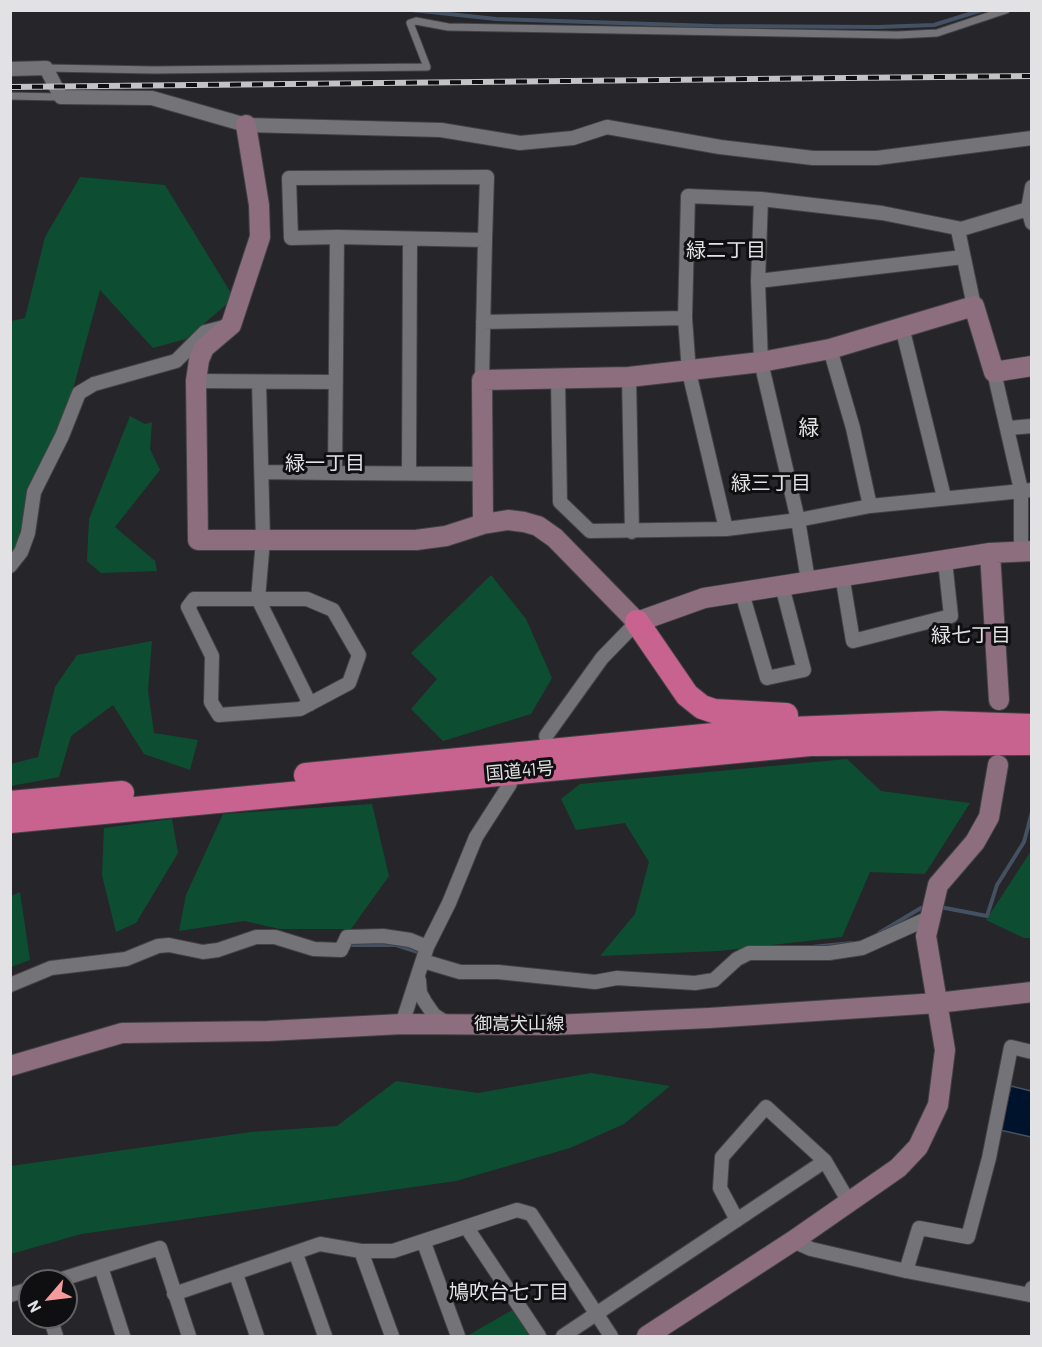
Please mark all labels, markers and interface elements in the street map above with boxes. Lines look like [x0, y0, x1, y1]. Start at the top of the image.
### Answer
district label: 緑二丁目 [686, 238, 766, 262]
district label: 緑 [799, 415, 819, 441]
district label: 緑一丁目 [285, 451, 365, 475]
district label: 緑三丁目 [731, 471, 811, 495]
district label: 緑七丁目 [931, 623, 1011, 647]
street label: 国道41号 [485, 757, 555, 785]
street label: 御嵩犬山線 [474, 1013, 564, 1035]
north arrow [18, 1269, 78, 1329]
district label: 鳩吹台七丁目 [449, 1280, 569, 1304]
text: N [23, 1298, 44, 1316]

